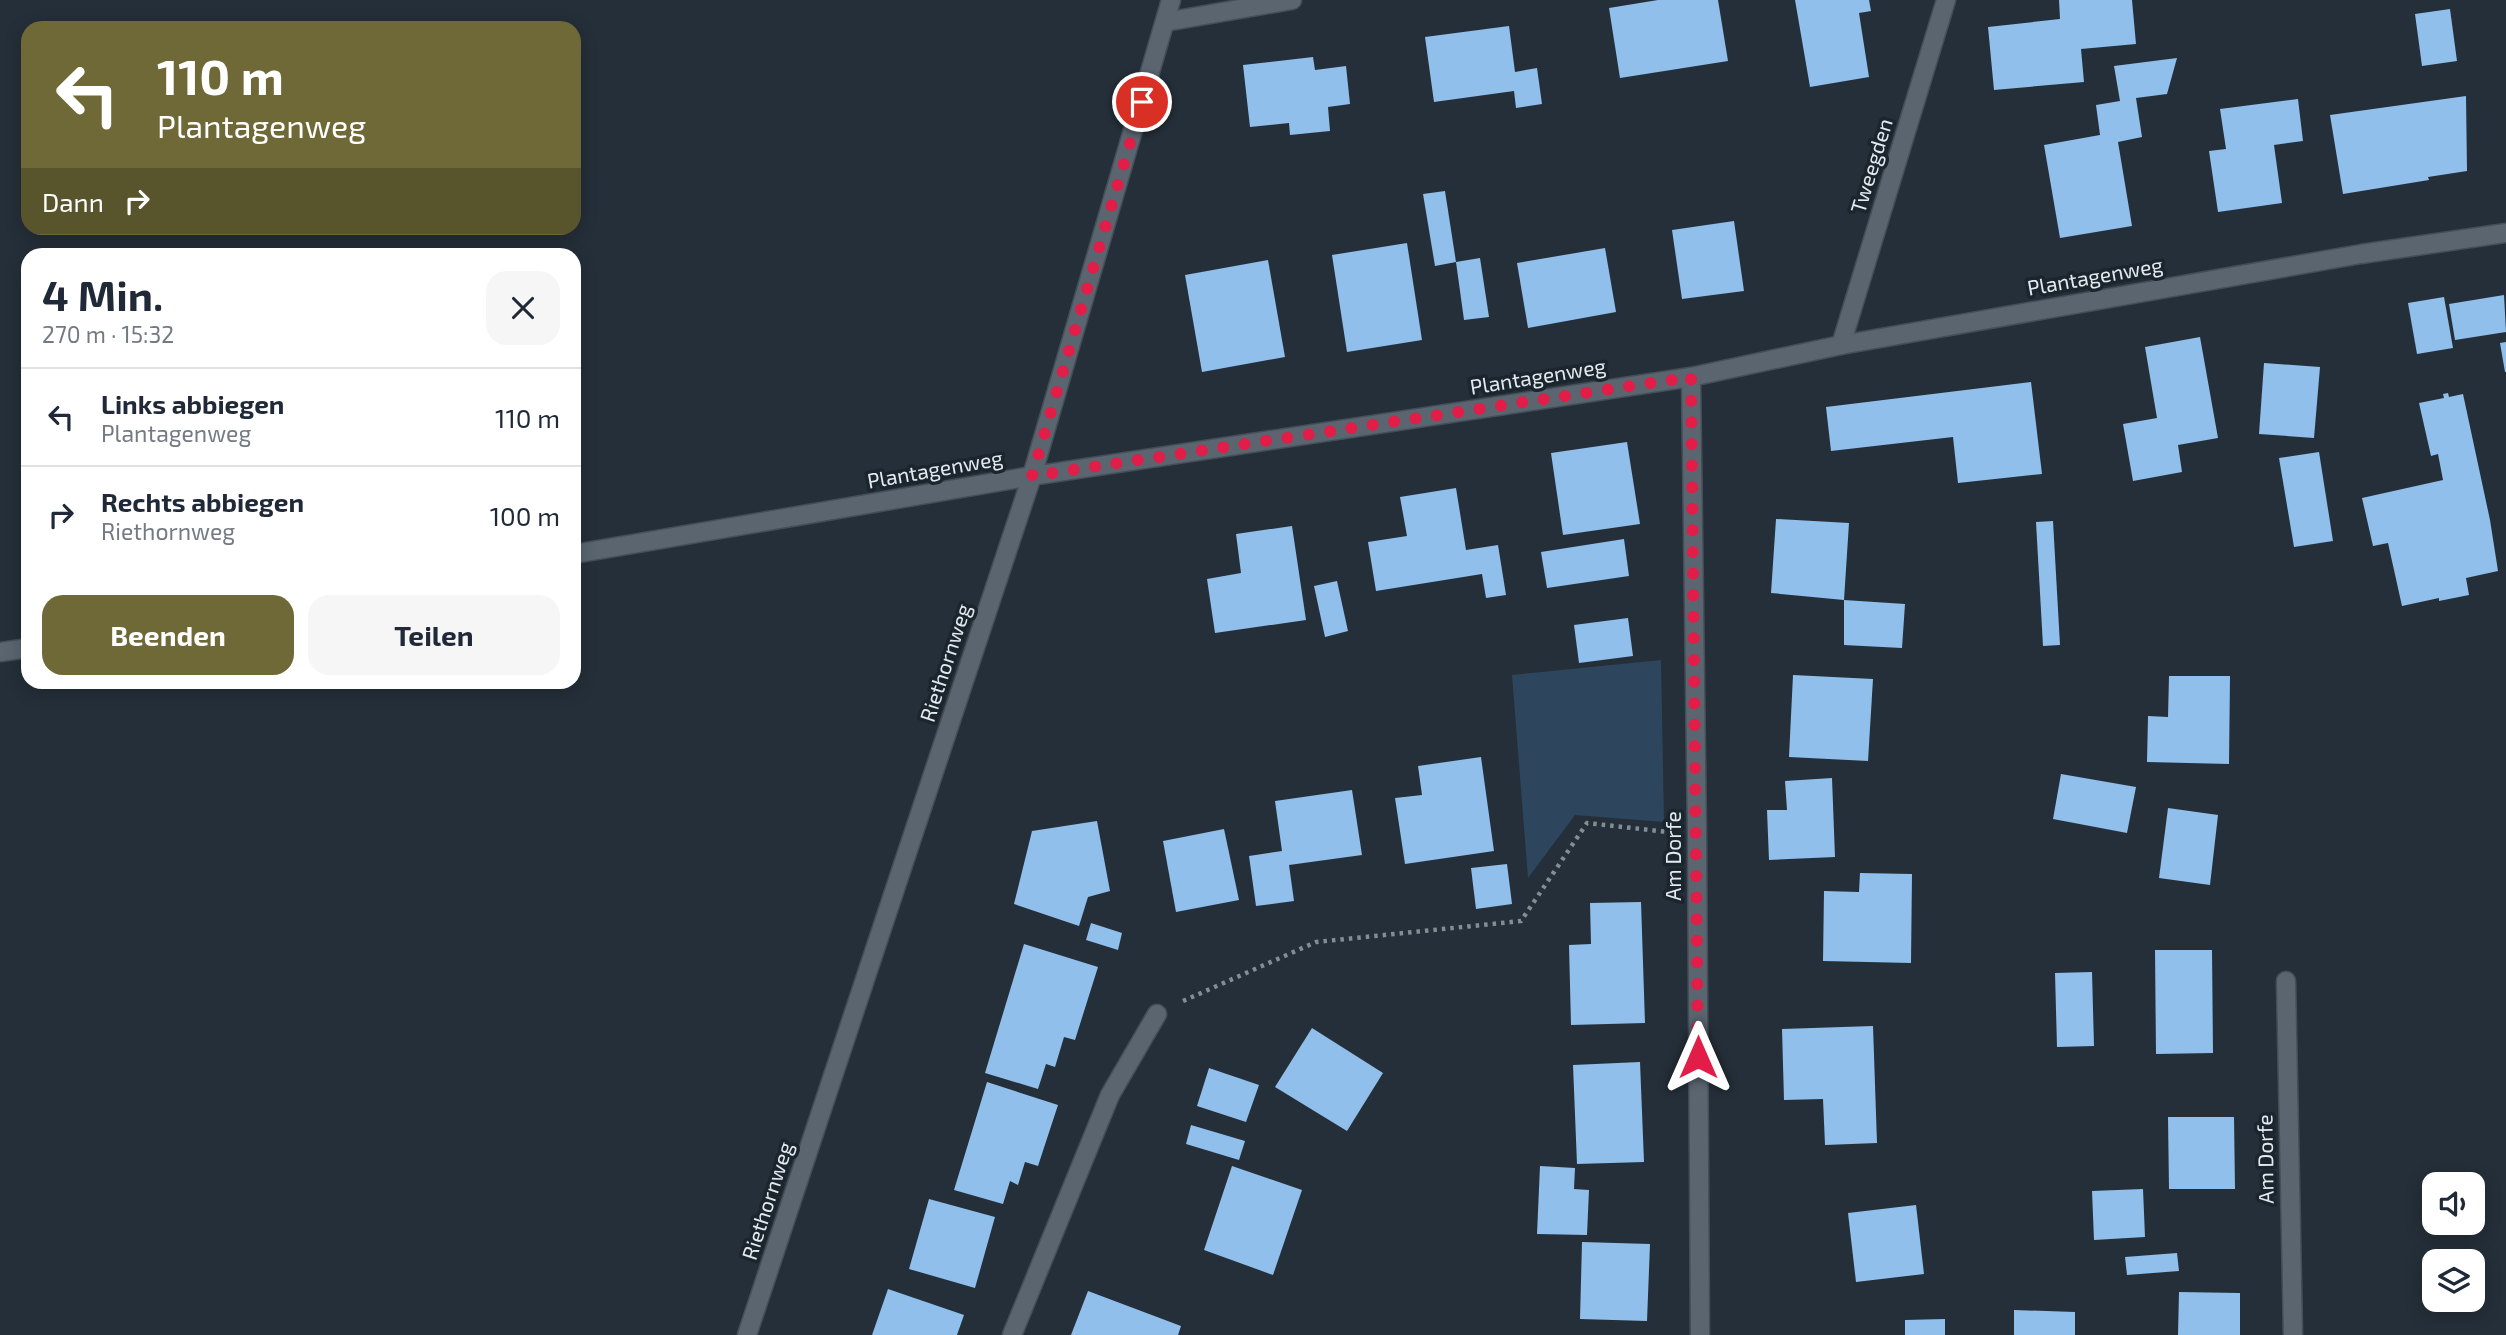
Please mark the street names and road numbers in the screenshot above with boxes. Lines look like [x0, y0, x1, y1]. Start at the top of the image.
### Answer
street label: Tweegden [1844, 115, 1897, 216]
street label: Plantagenweg [2025, 251, 2165, 300]
street label: Plantagenweg [1468, 352, 1608, 399]
street label: Plantagenweg [865, 444, 1005, 493]
street label: Riethornweg [914, 600, 975, 725]
street label: Am Dorfe [1660, 811, 1685, 901]
street label: Am Dorfe [2251, 1114, 2278, 1204]
street label: Riethornweg [736, 1138, 797, 1263]

